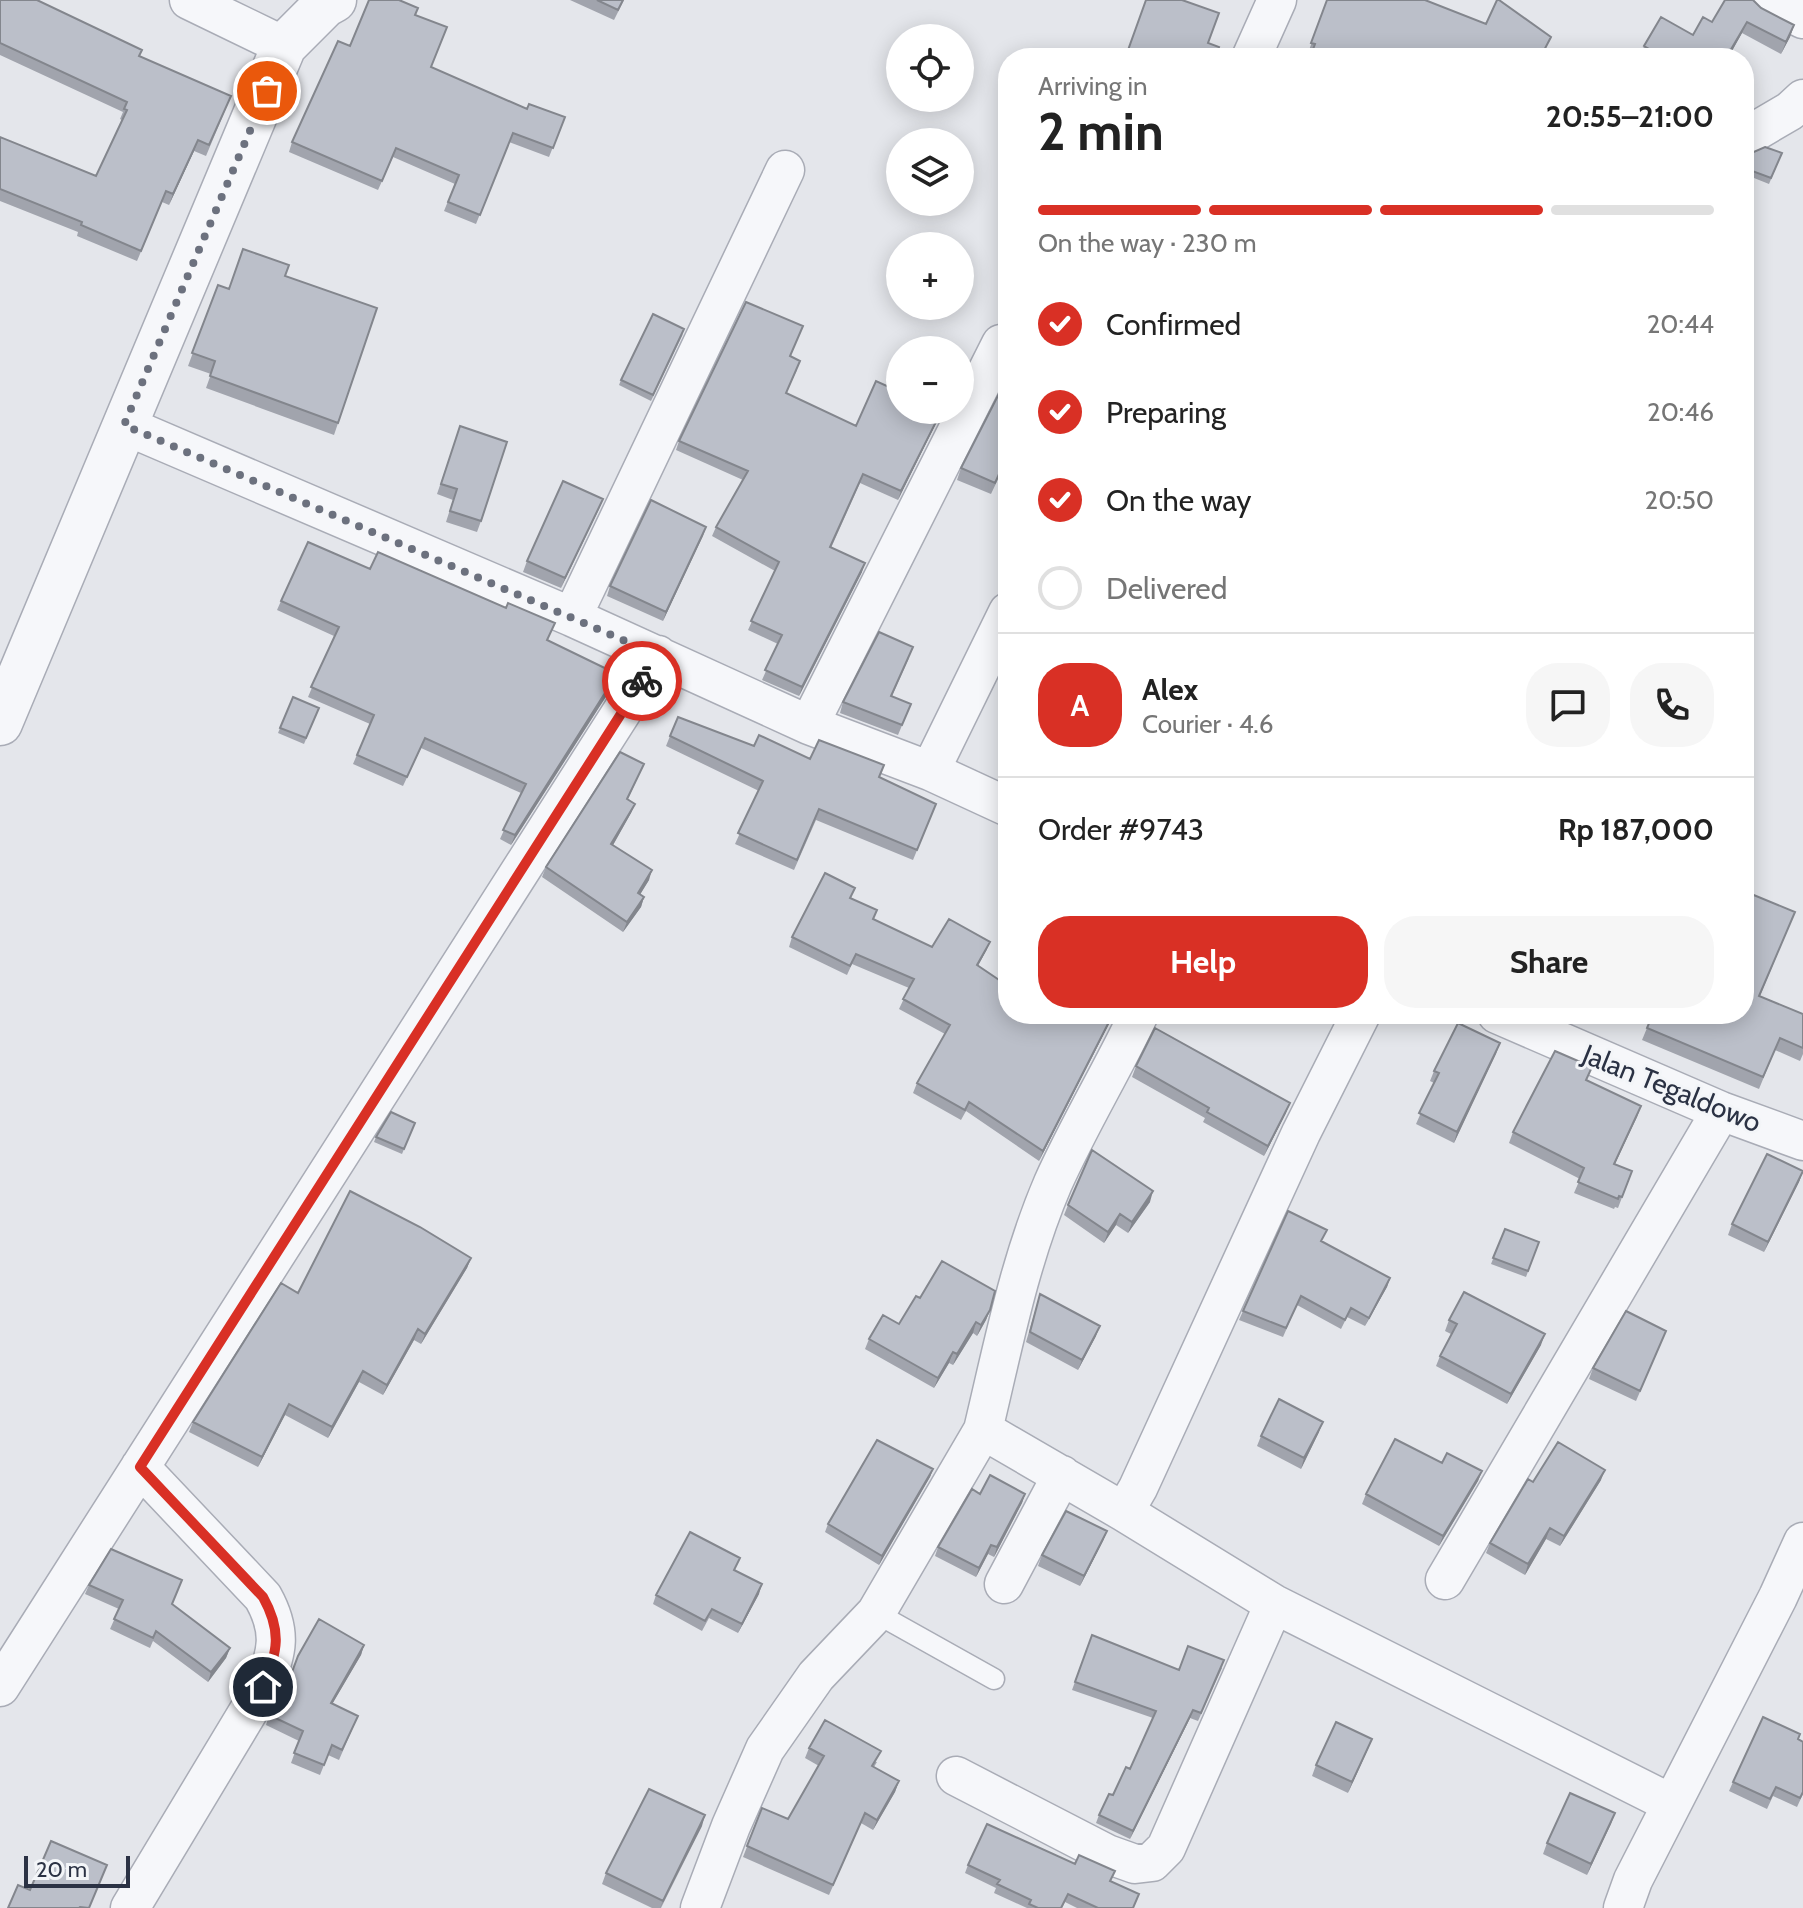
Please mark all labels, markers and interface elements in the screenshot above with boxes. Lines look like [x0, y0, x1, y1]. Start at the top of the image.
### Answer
map controls [886, 24, 974, 424]
button: locate [886, 24, 974, 112]
pin [233, 57, 301, 125]
icon: bag [245, 69, 289, 113]
text: Arriving in [1038, 70, 1148, 102]
text: 20:55–21:00 [1546, 98, 1714, 135]
text: 2 min [1038, 100, 1164, 163]
button: layers [886, 128, 974, 216]
text: On the way · 230 m [1038, 227, 1256, 259]
button: + [886, 232, 974, 320]
icon: check [1038, 302, 1082, 346]
text: Confirmed [1106, 306, 1241, 343]
text: 20:44 [1647, 308, 1714, 340]
button: − [886, 336, 974, 424]
icon: check [1038, 390, 1082, 434]
text: Preparing [1106, 394, 1226, 431]
text: 20:46 [1647, 396, 1714, 428]
icon: check [1038, 478, 1082, 522]
text: On the way [1106, 482, 1251, 519]
text: 20:50 [1645, 484, 1714, 516]
text: Delivered [1106, 570, 1227, 607]
courier [602, 641, 682, 721]
icon: bike [620, 659, 664, 703]
button: chat [1526, 663, 1610, 747]
button: phone [1630, 663, 1714, 747]
text: Alex [1142, 671, 1198, 708]
text: A [1071, 687, 1089, 724]
text: Courier · 4.6 [1142, 708, 1274, 740]
text: Order #9743 [1038, 811, 1204, 848]
text: Rp 187,000 [1558, 811, 1714, 848]
button: Help [1038, 916, 1368, 1008]
button: Share [1384, 916, 1714, 1008]
street label: Jalan Tegaldowo [1577, 1036, 1766, 1139]
pin [229, 1653, 297, 1721]
icon: home [241, 1665, 285, 1709]
scale bar [24, 1852, 130, 1888]
text: 20 m [36, 1856, 87, 1883]

